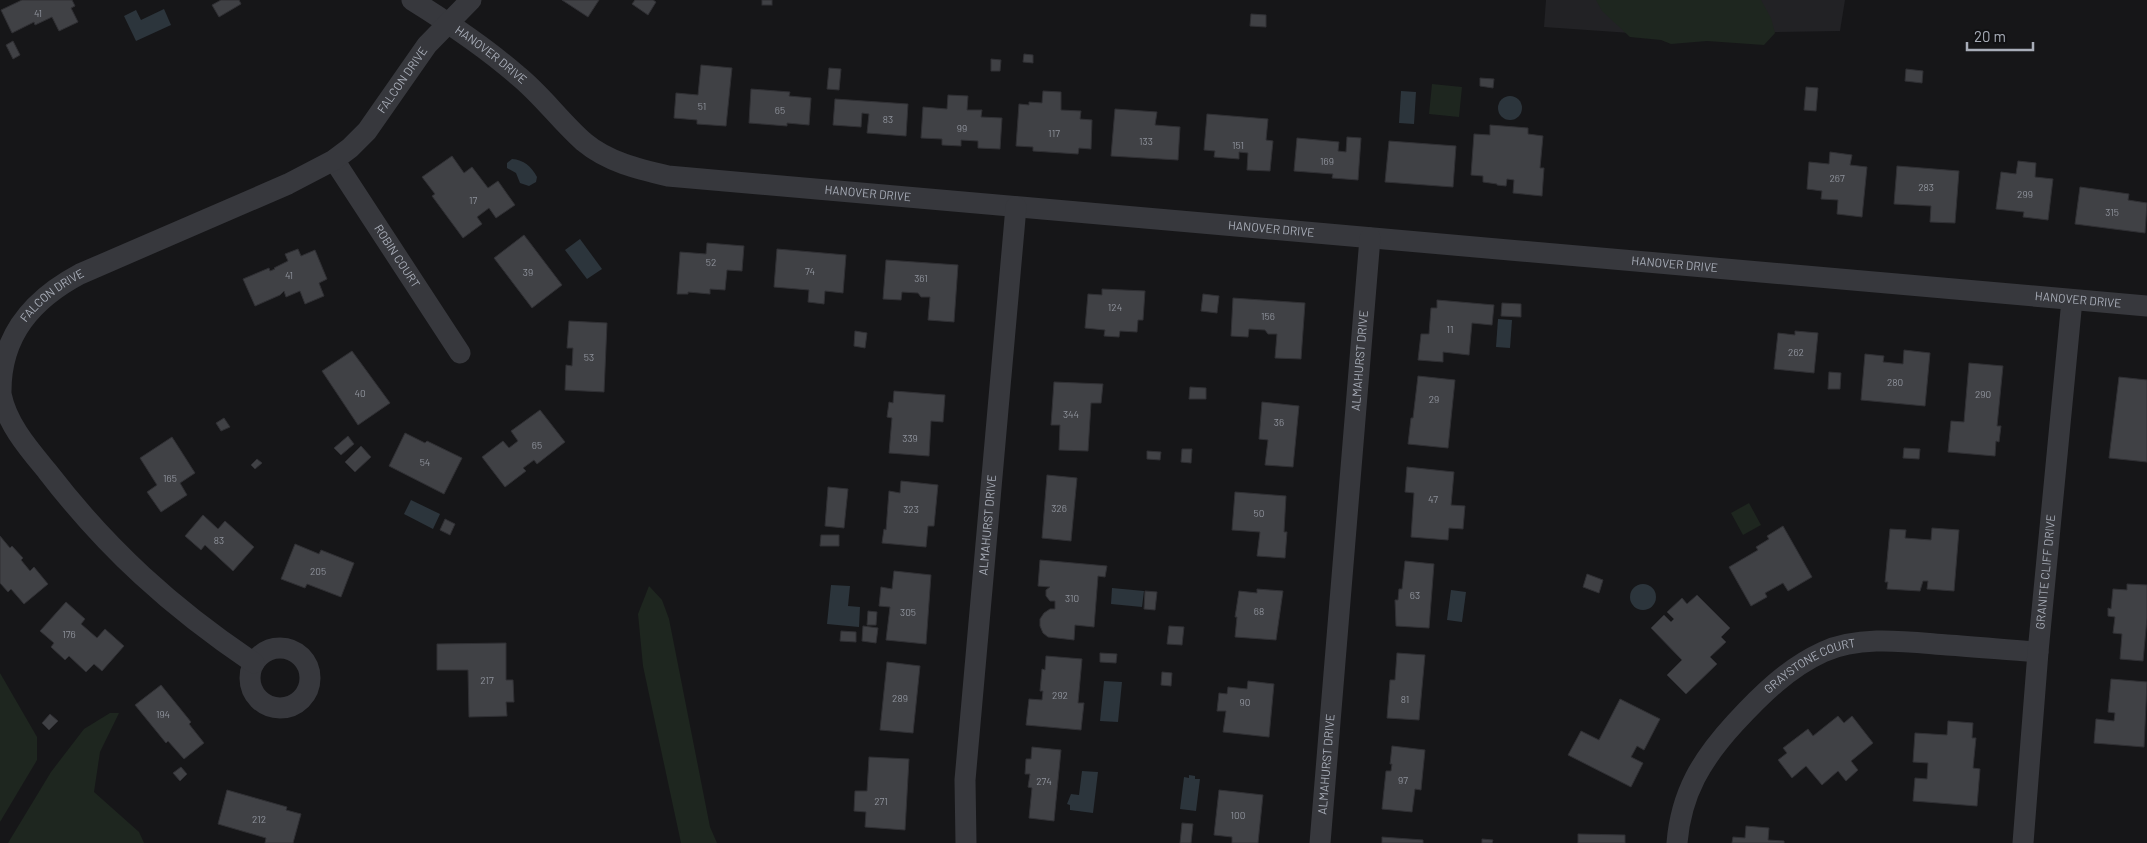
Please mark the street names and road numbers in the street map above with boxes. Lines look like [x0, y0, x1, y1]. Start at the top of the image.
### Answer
street label: HANOVER DRIVE [453, 22, 530, 86]
street label: FALCON DRIVE [374, 44, 430, 115]
street label: HANOVER DRIVE [824, 182, 912, 203]
street label: HANOVER DRIVE [1227, 217, 1315, 239]
street label: ROBIN COURT [372, 221, 424, 290]
street label: HANOVER DRIVE [1631, 253, 1719, 274]
street label: FALCON DRIVE [17, 265, 86, 324]
street label: HANOVER DRIVE [2034, 288, 2122, 310]
street label: ALMAHURST DRIVE [1348, 310, 1370, 412]
street label: ALMAHURST DRIVE [975, 474, 998, 576]
street label: GRANITE CLIFF DRIVE [2032, 514, 2057, 630]
street label: GRAYSTONE COURT [1761, 635, 1856, 696]
street label: ALMAHURST DRIVE [1314, 713, 1337, 815]

